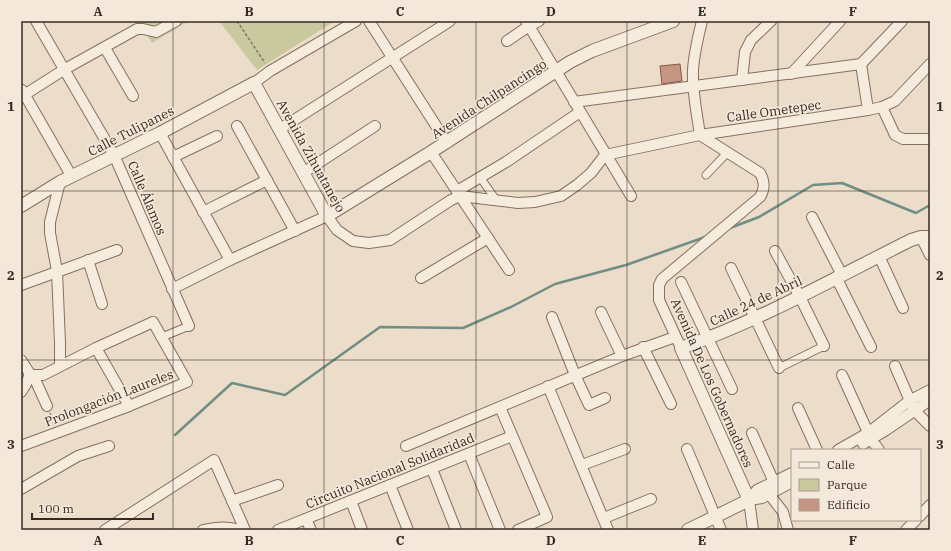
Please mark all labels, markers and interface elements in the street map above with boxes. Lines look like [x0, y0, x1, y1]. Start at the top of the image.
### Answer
text: A [93, 3, 103, 20]
text: B [244, 3, 254, 20]
text: C [396, 3, 405, 20]
text: D [546, 3, 556, 20]
text: E [698, 3, 706, 20]
text: F [849, 3, 857, 20]
street label: Avenida Chilpancingo [428, 55, 550, 143]
street label: Calle Ometepec [726, 96, 823, 126]
street label: Avenida Zihuatanejo [273, 97, 349, 215]
text: 1 [7, 98, 15, 115]
text: 1 [936, 98, 944, 115]
street label: Calle Tulipanes [85, 102, 177, 160]
street label: Calle Álamos [124, 158, 170, 238]
text: 2 [7, 267, 15, 284]
text: 2 [936, 267, 944, 284]
street label: Calle 24 de Abril [707, 272, 805, 330]
street label: Avenida De Los Gobernadores [667, 296, 757, 470]
street label: Prolongación Laureles [42, 366, 176, 430]
street label: Circuito Nacional Solidaridad [303, 429, 477, 513]
text: 3 [7, 436, 15, 453]
text: 3 [936, 436, 944, 453]
legend [791, 449, 921, 521]
text: Calle [827, 457, 855, 472]
text: Parque [827, 477, 867, 492]
scale bar [32, 495, 153, 521]
text: Edificio [827, 497, 870, 512]
text: 100 m [38, 501, 74, 516]
text: A [93, 532, 103, 549]
text: B [244, 532, 254, 549]
text: C [396, 532, 405, 549]
text: D [546, 532, 556, 549]
text: E [698, 532, 706, 549]
text: F [849, 532, 857, 549]

